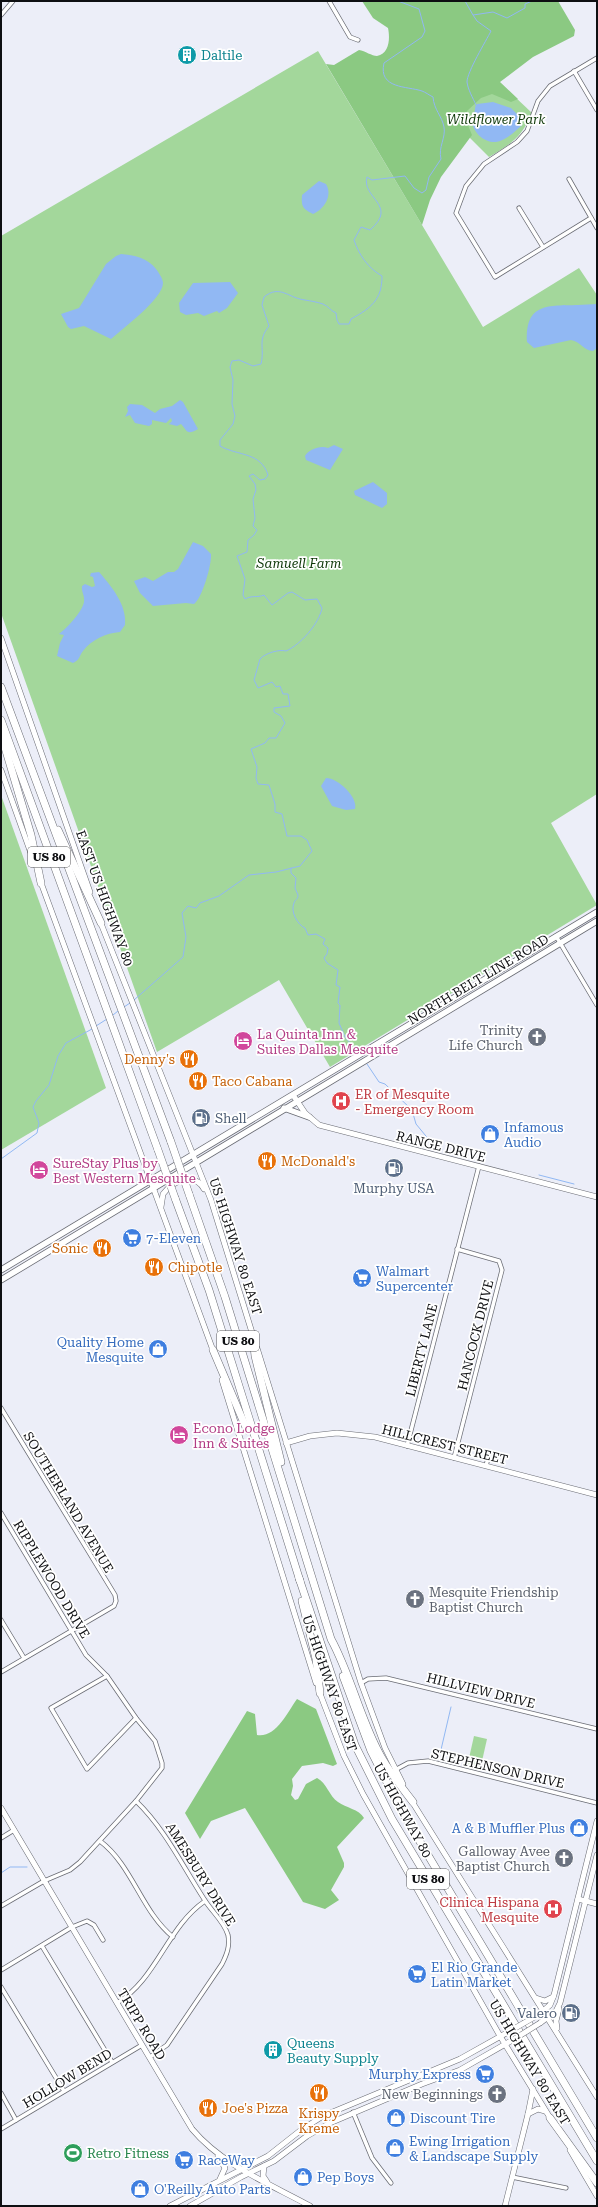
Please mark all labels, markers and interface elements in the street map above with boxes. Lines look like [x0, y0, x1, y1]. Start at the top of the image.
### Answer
building icon: Daltile [176, 44, 198, 66]
place label: Daltile [201, 48, 242, 63]
park label: Wildflower Park [447, 112, 546, 127]
park label: Samuell Farm [256, 556, 341, 571]
street label: EAST US HIGHWAY 80 [73, 828, 136, 968]
road number: US 80 [28, 847, 70, 867]
street label: NORTH BELT LINE ROAD [405, 931, 551, 1028]
place label: Trinity Life Church [449, 1023, 524, 1053]
church icon: Trinity Life Church [526, 1026, 548, 1048]
place label: La Quinta Inn & Suites Dallas Mesquite [257, 1027, 398, 1057]
hotel icon: La Quinta Inn & Suites Dallas Mesquite [232, 1030, 254, 1052]
restaurant icon: Denny's [178, 1048, 200, 1070]
place label: Denny's [124, 1052, 175, 1067]
restaurant icon: Taco Cabana [187, 1070, 209, 1092]
place label: Taco Cabana [212, 1074, 292, 1089]
place label: ER of Mesquite - Emergency Room [355, 1087, 474, 1117]
hospital icon: ER of Mesquite - Emergency Room [330, 1090, 352, 1112]
fuel station icon: Shell [190, 1107, 212, 1129]
place label: Shell [215, 1111, 247, 1126]
place label: Infamous Audio [504, 1120, 563, 1150]
shop icon: Infamous Audio [479, 1123, 501, 1145]
street label: RANGE DRIVE [395, 1128, 487, 1165]
restaurant icon: McDonald's [256, 1150, 278, 1172]
place label: McDonald's [281, 1154, 355, 1169]
place label: SureStay Plus by Best Western Mesquite [53, 1156, 196, 1186]
fuel station icon: Murphy USA [383, 1157, 405, 1179]
hotel icon: SureStay Plus by Best Western Mesquite [28, 1159, 50, 1181]
street label: US HIGHWAY 80 EAST [206, 1176, 265, 1317]
place label: Murphy USA [354, 1181, 434, 1196]
supermarket icon: 7-Eleven [121, 1227, 143, 1249]
place label: 7-Eleven [146, 1231, 202, 1246]
restaurant icon: Sonic [91, 1237, 113, 1259]
place label: Sonic [52, 1241, 88, 1256]
restaurant icon: Chipotle [143, 1256, 165, 1278]
place label: Chipotle [168, 1260, 222, 1275]
place label: Walmart Supercenter [376, 1264, 454, 1294]
supermarket icon: Walmart Supercenter [351, 1267, 373, 1289]
street label: HANCOCK DRIVE [454, 1278, 496, 1392]
street label: LIBERTY LANE [403, 1302, 440, 1398]
road number: US 80 [217, 1331, 259, 1351]
place label: Quality Home Mesquite [57, 1335, 144, 1365]
shop icon: Quality Home Mesquite [147, 1338, 169, 1360]
place label: Econo Lodge Inn & Suites [193, 1421, 275, 1451]
street label: HILLCREST STREET [380, 1422, 510, 1467]
hotel icon: Econo Lodge Inn & Suites [168, 1424, 190, 1446]
street label: SOUTHERLAND AVENUE [21, 1429, 117, 1575]
street label: RIPPLEWOOD DRIVE [10, 1517, 93, 1641]
place label: Mesquite Friendship Baptist Church [429, 1585, 558, 1615]
church icon: Mesquite Friendship Baptist Church [404, 1588, 426, 1610]
street label: US HIGHWAY 80 EAST [299, 1613, 360, 1754]
street label: HILLVIEW DRIVE [425, 1670, 537, 1711]
street label: STEPHENSON DRIVE [430, 1746, 566, 1791]
street label: US HIGHWAY 80 [370, 1760, 435, 1860]
shop icon: A & B Muffler Plus [568, 1817, 590, 1839]
street label: AMESBURY DRIVE [163, 1820, 238, 1929]
place label: A & B Muffler Plus [452, 1821, 565, 1836]
place label: Galloway Avee Baptist Church [456, 1844, 551, 1874]
church icon: Galloway Avee Baptist Church [553, 1847, 575, 1869]
road number: US 80 [407, 1869, 449, 1889]
place label: Clinica Hispana Mesquite [439, 1895, 539, 1925]
hospital icon: Clinica Hispana Mesquite [542, 1898, 564, 1920]
place label: El Rio Grande Latin Market [431, 1960, 517, 1990]
supermarket icon: El Rio Grande Latin Market [406, 1963, 428, 1985]
street label: TRIPP ROAD [114, 1986, 169, 2063]
street label: US HIGHWAY 80 EAST [486, 1997, 573, 2128]
fuel station icon: Valero [560, 2002, 582, 2024]
place label: Valero [517, 2006, 557, 2021]
place label: Queens Beauty Supply [287, 2036, 379, 2066]
building icon: Queens Beauty Supply [262, 2039, 284, 2061]
street label: HOLLOW BEND [20, 2046, 115, 2111]
supermarket icon: Murphy Express [474, 2063, 496, 2085]
place label: Murphy Express [369, 2067, 471, 2082]
restaurant icon: Krispy Kreme [308, 2082, 330, 2104]
church icon: New Beginnings [486, 2083, 508, 2105]
place label: New Beginnings [382, 2087, 483, 2102]
restaurant icon: Joe's Pizza [197, 2097, 219, 2119]
place label: Joe's Pizza [222, 2101, 288, 2116]
place label: Krispy Kreme [298, 2106, 340, 2136]
shop icon: Discount Tire [385, 2107, 407, 2129]
place label: Discount Tire [410, 2111, 495, 2126]
place label: Ewing Irrigation & Landscape Supply [409, 2134, 538, 2164]
shop icon: Ewing Irrigation & Landscape Supply [384, 2137, 406, 2159]
sports icon: Retro Fitness [62, 2142, 84, 2164]
place label: Retro Fitness [87, 2146, 169, 2161]
supermarket icon: RaceWay [173, 2149, 195, 2171]
place label: RaceWay [198, 2153, 255, 2168]
shop icon: Pep Boys [292, 2166, 314, 2188]
place label: Pep Boys [317, 2170, 374, 2185]
shop icon: O'Reilly Auto Parts [129, 2178, 151, 2200]
place label: O'Reilly Auto Parts [154, 2182, 271, 2197]

